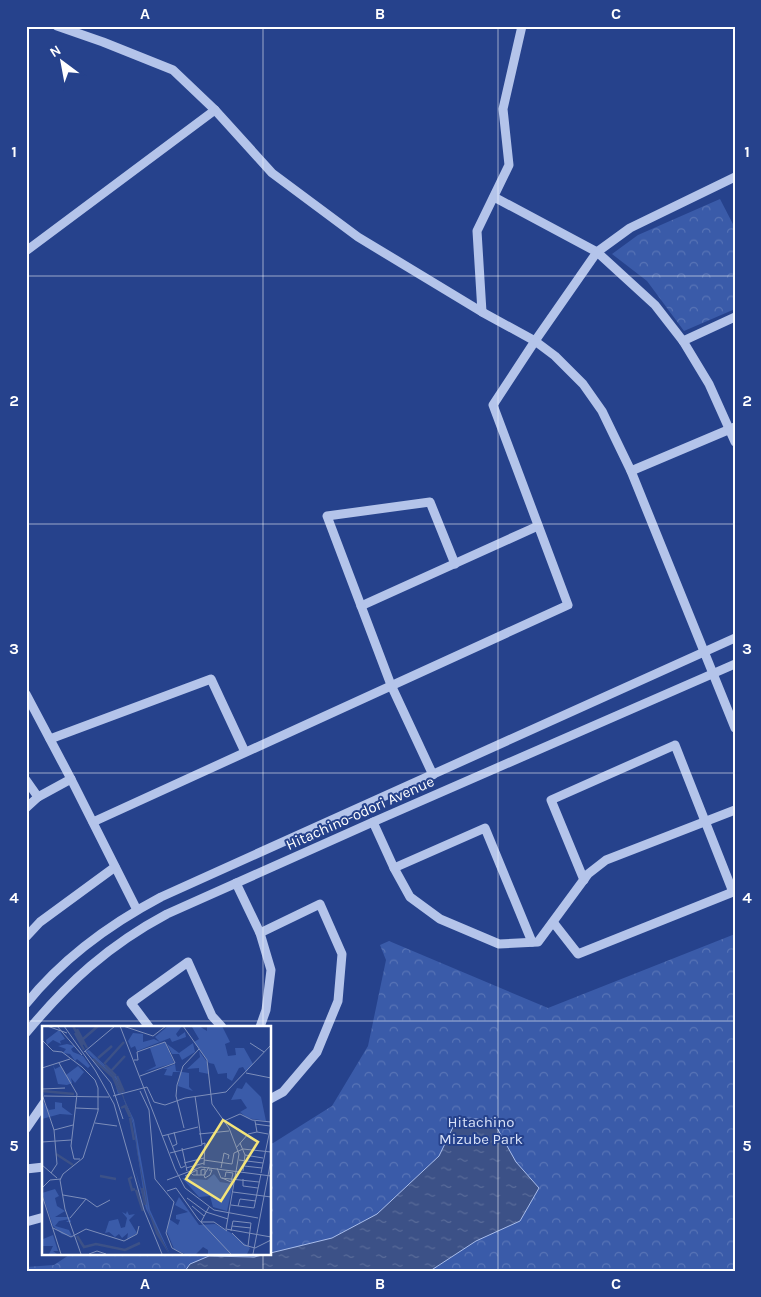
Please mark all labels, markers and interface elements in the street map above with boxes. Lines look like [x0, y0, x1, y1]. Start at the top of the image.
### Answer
text: A [140, 4, 150, 23]
text: B [375, 4, 385, 23]
text: C [611, 4, 621, 23]
north arrow [38, 38, 88, 88]
text: N [47, 42, 64, 61]
text: 1 [11, 142, 17, 161]
text: 1 [744, 142, 750, 161]
text: 2 [9, 391, 19, 410]
text: 2 [742, 391, 752, 410]
text: 3 [9, 639, 19, 658]
text: 3 [742, 639, 752, 658]
street label: Hitachino-odori Avenue [283, 772, 437, 854]
text: 4 [9, 888, 19, 907]
text: 4 [742, 888, 752, 907]
inset map [42, 1026, 271, 1254]
park label: Hitachino Mizube Park [439, 1113, 523, 1148]
text: 5 [9, 1136, 19, 1155]
text: 5 [742, 1136, 752, 1155]
text: A [140, 1274, 150, 1293]
text: B [375, 1274, 385, 1293]
text: C [611, 1274, 621, 1293]

